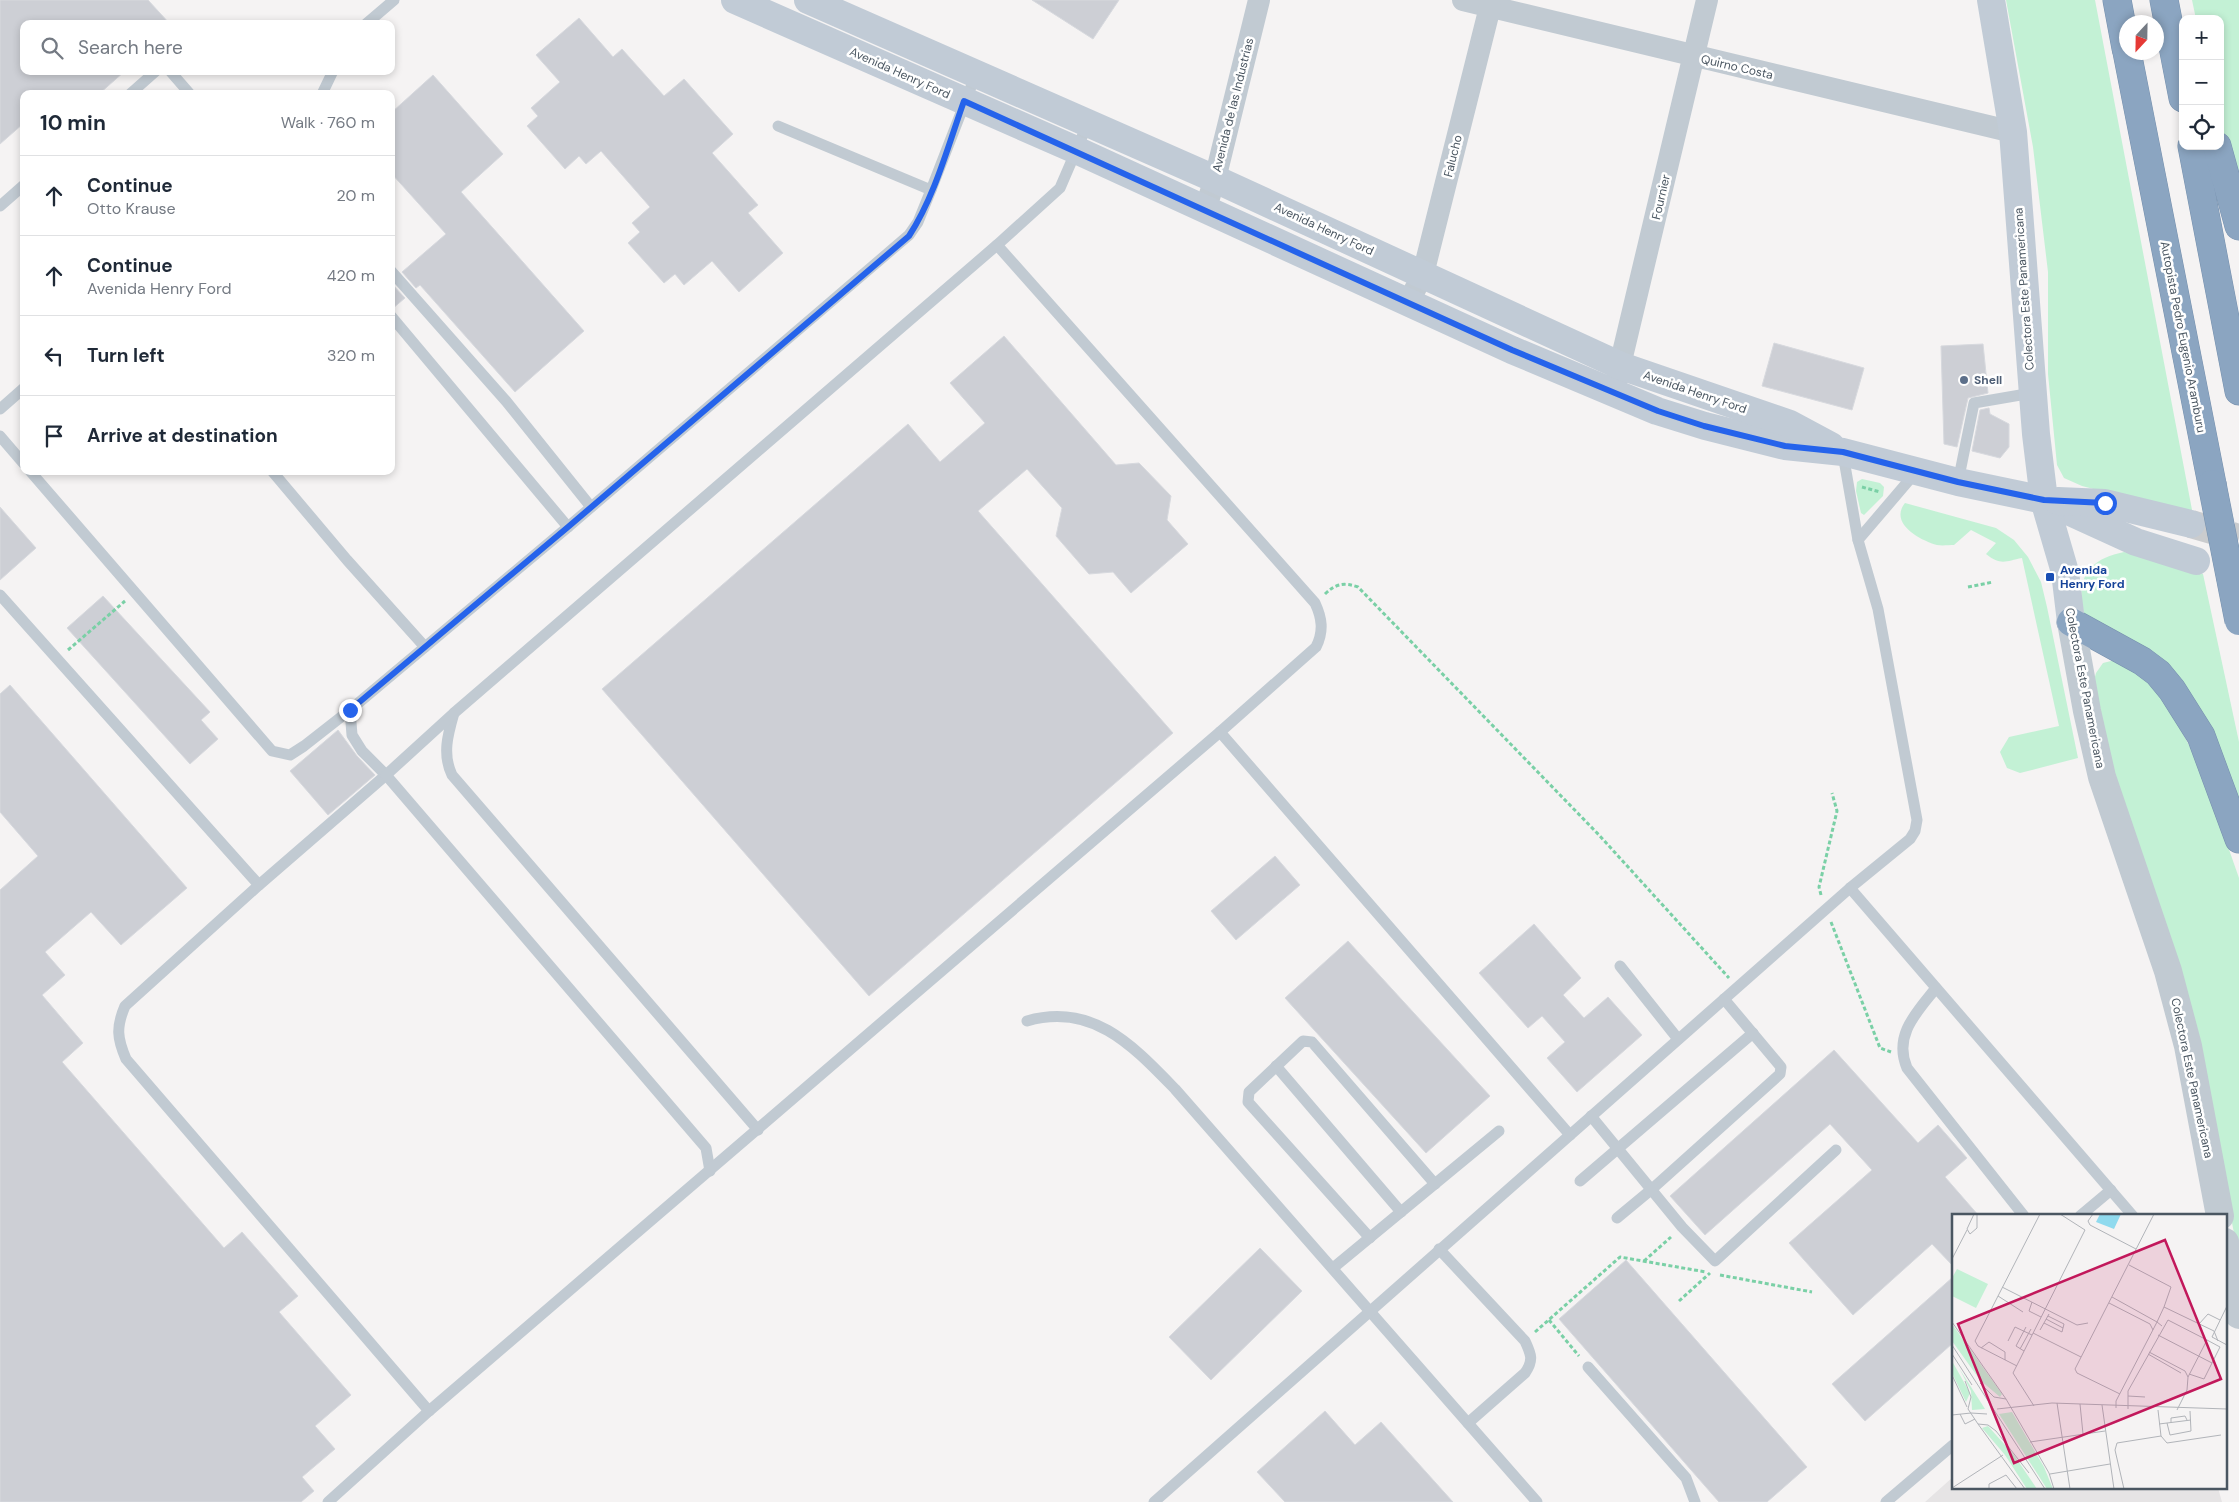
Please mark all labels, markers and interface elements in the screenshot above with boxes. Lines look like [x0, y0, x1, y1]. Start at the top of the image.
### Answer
north arrow [2119, 15, 2164, 60]
map controls [2179, 15, 2224, 150]
button: + [2179, 15, 2224, 60]
search box [20, 20, 395, 75]
icon: search [38, 34, 66, 62]
text: Search here [78, 35, 183, 60]
street label: Avenida de las Industrias [1209, 36, 1257, 174]
street label: Avenida Henry Ford [847, 44, 953, 102]
street label: Quirno Costa [1699, 51, 1775, 83]
button: − [2179, 60, 2224, 105]
button: locate [2179, 105, 2224, 150]
text: 10 min [40, 109, 106, 137]
text: Walk · 760 m [281, 112, 375, 133]
street label: Falucho [1440, 133, 1466, 179]
street label: Fournier [1648, 172, 1674, 221]
text: Continue [87, 173, 173, 198]
icon: ahead [40, 182, 68, 210]
text: 20 m [336, 185, 375, 206]
text: Otto Krause [87, 198, 176, 219]
street label: Avenida Henry Ford [1271, 199, 1377, 259]
street label: Colectora Este Panamericana [2010, 207, 2038, 371]
street label: Autopista Pedro Eugenio Aramburu [2157, 240, 2209, 434]
text: Continue [87, 253, 173, 278]
icon: ahead [40, 262, 68, 290]
text: 420 m [327, 265, 375, 286]
text: Avenida Henry Ford [87, 278, 232, 299]
icon: left [40, 342, 68, 370]
text: Turn left [87, 343, 165, 368]
text: 320 m [327, 345, 375, 366]
street label: Avenida Henry Ford [1641, 367, 1749, 417]
place label: Shell [1974, 372, 2002, 388]
marker: Shell [1958, 374, 1970, 386]
icon: arrive [40, 422, 68, 450]
text: Arrive at destination [87, 423, 278, 448]
route start [2094, 492, 2117, 515]
place label: Avenida Henry Ford [2060, 562, 2125, 592]
marker: Avenida Henry Ford [2044, 571, 2056, 583]
street label: Colectora Este Panamericana [2062, 606, 2108, 770]
route end [339, 699, 362, 722]
street label: Colectora Este Panamericana [2167, 997, 2217, 1159]
inset map [1952, 1214, 2226, 1490]

